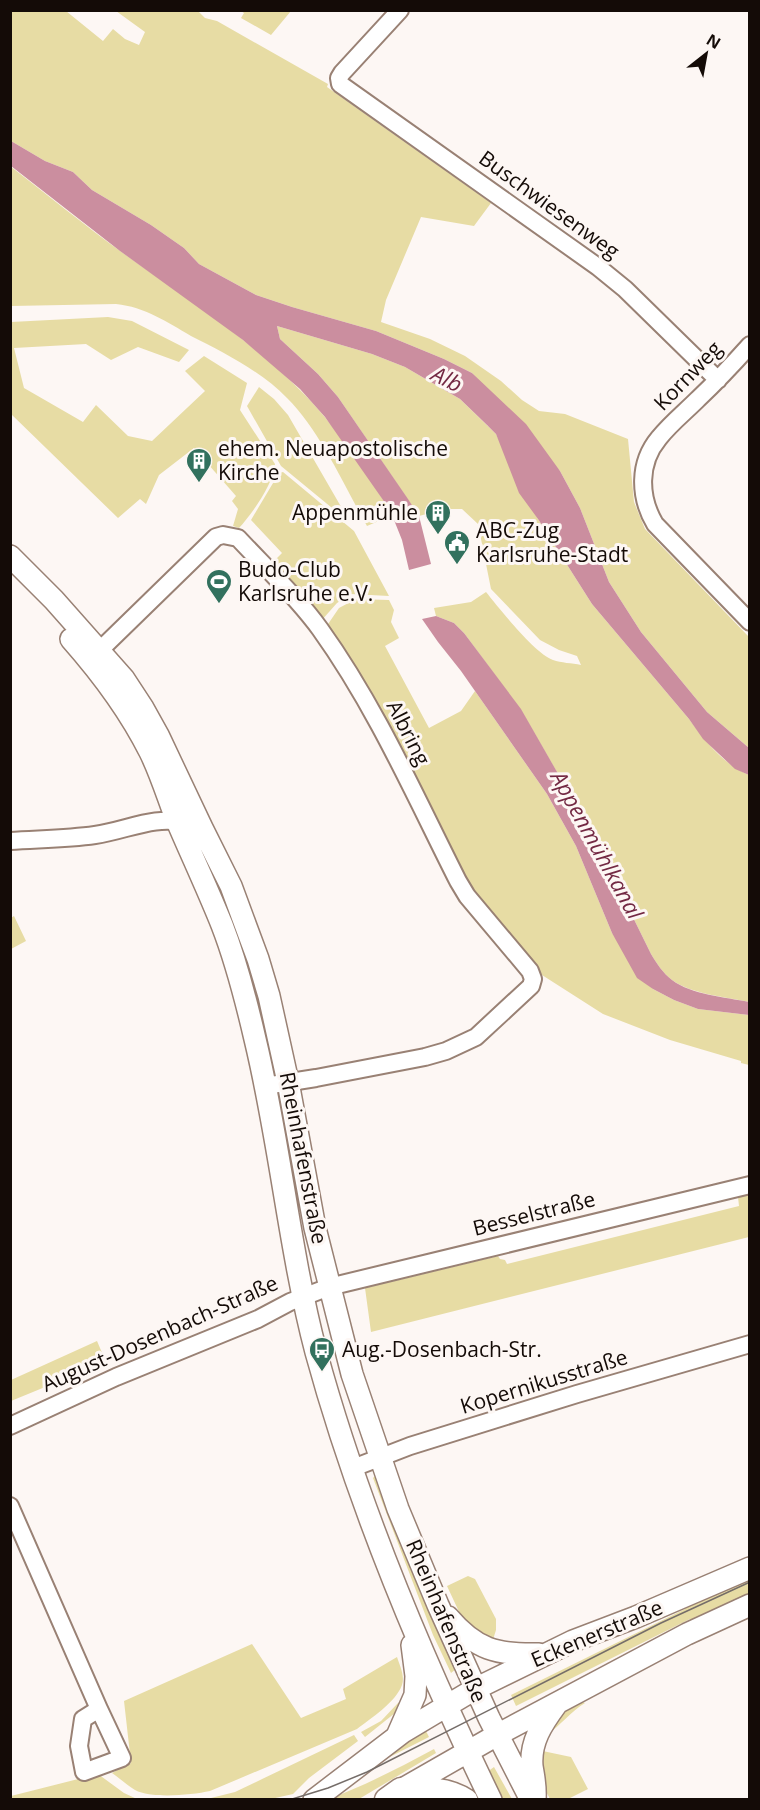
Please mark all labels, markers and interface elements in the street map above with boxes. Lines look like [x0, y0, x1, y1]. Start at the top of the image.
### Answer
north arrow [676, 24, 736, 84]
text: N [702, 28, 725, 54]
street label: Buschwiesenweg [474, 144, 625, 265]
street label: Kornweg [647, 334, 727, 416]
water label: Alb [425, 357, 468, 398]
place label: ehem. Neuapostolische Kirche [218, 434, 448, 486]
building icon: ehem. Neuapostolische Kirche [184, 446, 214, 484]
place label: Appenmühle [292, 498, 418, 526]
building icon: Appenmühle [423, 498, 453, 536]
place label: ABC-Zug Karlsruhe-Stadt [476, 516, 628, 568]
public building icon: ABC-Zug Karlsruhe-Stadt [442, 528, 472, 566]
place label: Budo-Club Karlsruhe e.V. [238, 555, 373, 607]
sports icon: Budo-Club Karlsruhe e.V. [204, 567, 234, 605]
street label: Albring [381, 695, 437, 770]
water label: Appenmühlkanal [544, 763, 651, 924]
street label: Rheinhafenstraße [274, 1069, 334, 1246]
street label: Besselstraße [470, 1184, 598, 1242]
street label: August-Dosenbach-Straße [37, 1268, 282, 1398]
bus stop icon: Aug.-Dosenbach-Str. [307, 1335, 337, 1373]
place label: Aug.-Dosenbach-Str. [342, 1335, 542, 1363]
street label: Kopernikusstraße [457, 1342, 631, 1420]
street label: Rheinhafenstraße [400, 1535, 494, 1706]
street label: Eckenerstraße [527, 1593, 667, 1673]

